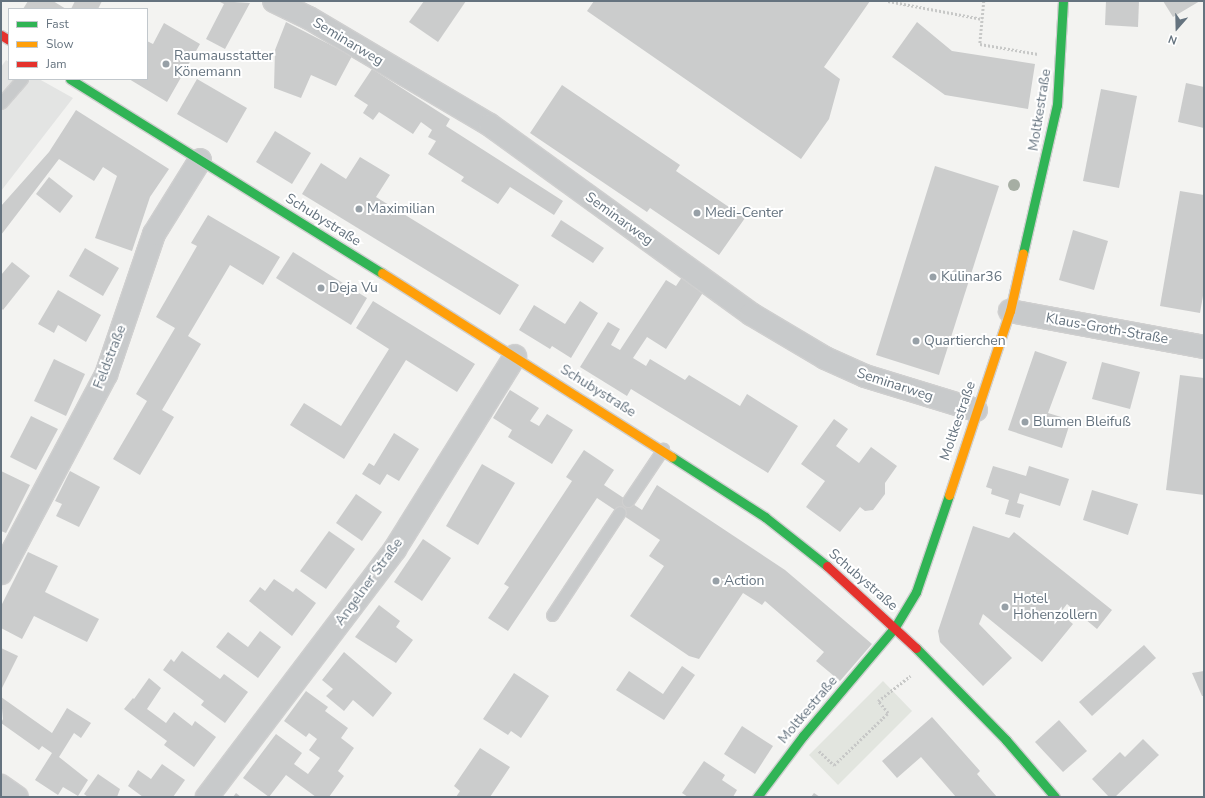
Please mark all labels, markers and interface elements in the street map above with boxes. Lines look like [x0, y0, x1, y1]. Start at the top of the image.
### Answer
legend [8, 8, 148, 80]
north arrow [1157, 8, 1197, 48]
street label: Seminarweg [310, 14, 386, 70]
text: Fast [46, 16, 69, 32]
text: N [1166, 31, 1179, 48]
text: Slow [46, 36, 74, 52]
place label: Raumausstatter Könemann [174, 48, 274, 80]
text: Jam [46, 56, 67, 72]
marker: Raumausstatter Könemann [161, 59, 171, 69]
street label: Moltkestraße [1025, 68, 1055, 152]
street label: Seminarweg [582, 189, 656, 249]
street label: Schubystraße [282, 190, 364, 250]
place label: Maximilian [367, 201, 435, 217]
marker: Maximilian [354, 204, 364, 214]
place label: Medi-Center [705, 205, 783, 221]
marker: Medi-Center [692, 208, 702, 218]
place label: Kulinar36 [941, 269, 1002, 285]
marker: Kulinar36 [928, 272, 938, 282]
place label: Deja Vu [329, 280, 378, 296]
marker: Deja Vu [316, 283, 326, 293]
street label: Klaus-Groth-Straße [1044, 310, 1170, 348]
street label: Feldstraße [90, 323, 130, 391]
place label: Quartierchen [924, 333, 1006, 349]
marker: Quartierchen [911, 336, 921, 346]
street label: Schubystraße [557, 361, 639, 421]
street label: Seminarweg [855, 365, 935, 405]
street label: Moltkestraße [937, 379, 979, 463]
place label: Blumen Bleifuß [1033, 414, 1131, 430]
marker: Blumen Bleifuß [1020, 417, 1030, 427]
street label: Angelner Straße [332, 535, 406, 629]
street label: Schubystraße [825, 545, 901, 615]
place label: Action [724, 573, 765, 589]
marker: Action [711, 576, 721, 586]
place label: Hotel Hohenzollern [1013, 591, 1098, 624]
marker: Hotel Hohenzollern [1000, 602, 1010, 612]
street label: Moltkestraße [775, 673, 841, 747]

